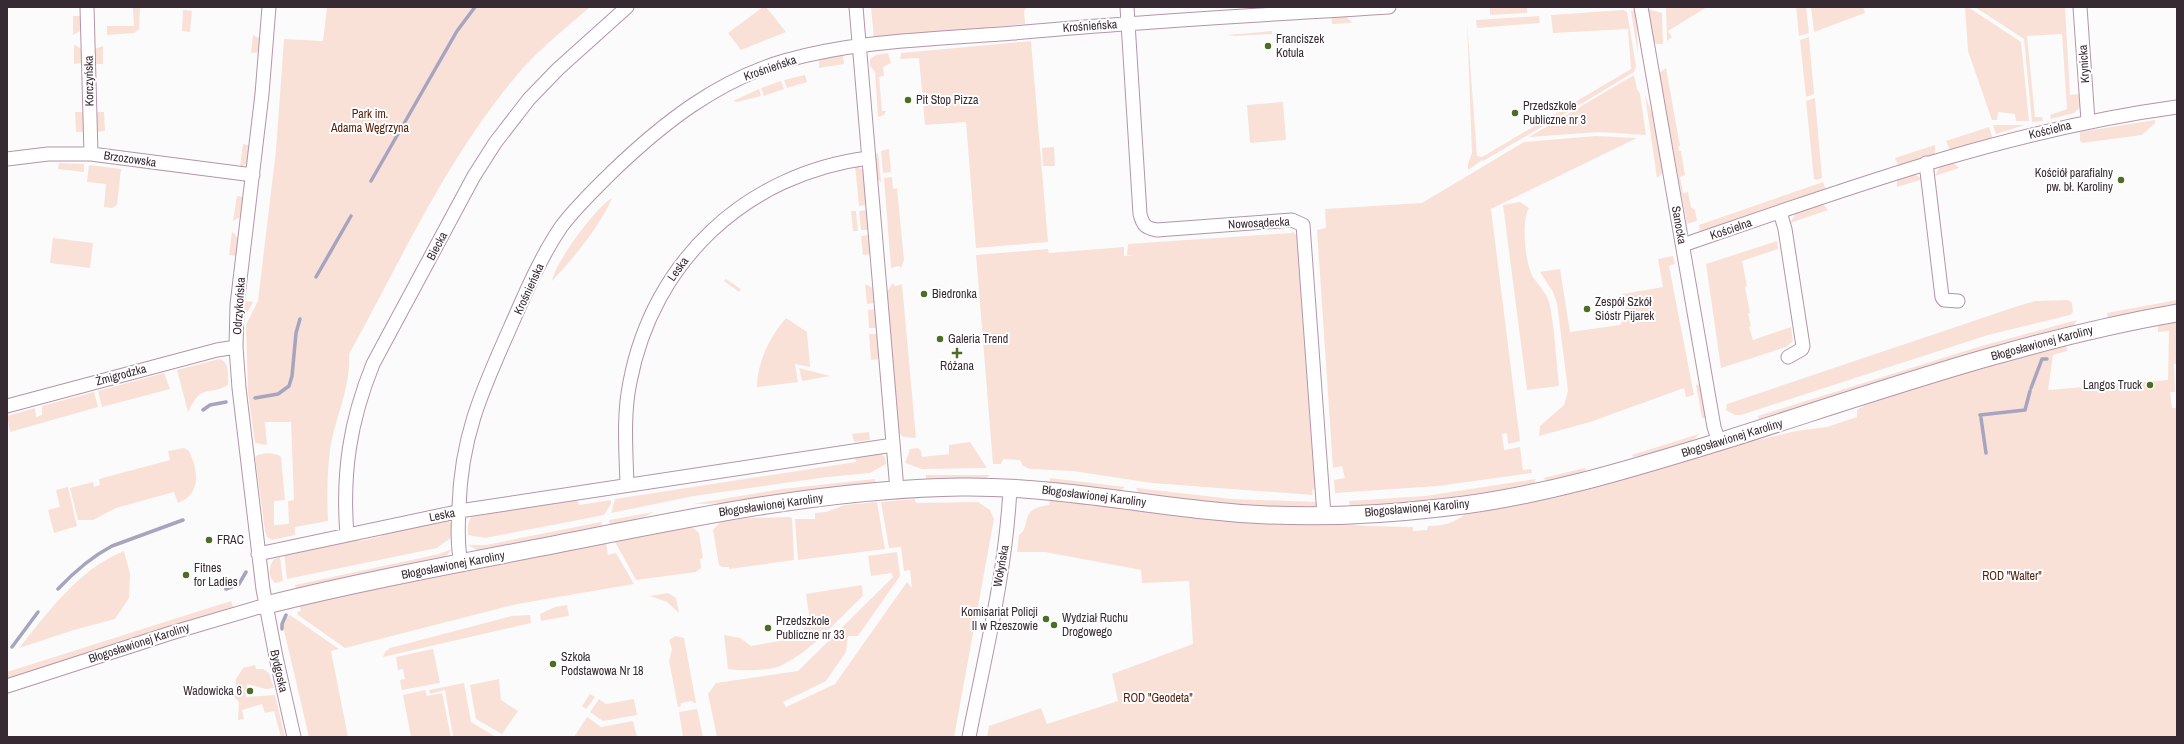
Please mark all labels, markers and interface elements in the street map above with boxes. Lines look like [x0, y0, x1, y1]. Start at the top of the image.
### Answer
street label: Krośnieńska [1062, 16, 1118, 36]
place label: Franciszek Kotula [1276, 31, 1324, 61]
marker: Franciszek Kotula [1263, 41, 1273, 51]
street label: Krynicka [2075, 44, 2093, 84]
street label: Krośnieńska [742, 51, 799, 84]
street label: Korczyńska [81, 55, 97, 107]
place label: Pit Stop Pizza [916, 92, 979, 108]
marker: Pit Stop Pizza [903, 95, 913, 105]
place label: Przedszkole Publiczne nr 3 [1523, 98, 1586, 128]
park label: Park im. Adama Węgrzyna [330, 106, 410, 136]
marker: Przedszkole Publiczne nr 3 [1510, 108, 1520, 118]
street label: Kościelna [2027, 117, 2073, 143]
street label: Brzozowska [103, 147, 158, 171]
place label: Kościół parafialny pw. bł. Karoliny [2035, 165, 2113, 195]
marker: Kościół parafialny pw. bł. Karoliny [2116, 175, 2126, 185]
street label: Sanocka [1668, 205, 1690, 246]
street label: Nowosądecka [1228, 213, 1291, 233]
street label: Kościelna [1708, 214, 1755, 244]
street label: Biecka [423, 229, 451, 263]
street label: Leska [664, 253, 692, 284]
street label: Krośnieńska [510, 260, 548, 317]
street label: Odrzykońska [229, 276, 249, 335]
place label: Biedronka [932, 286, 977, 302]
marker: Biedronka [919, 289, 929, 299]
place label: Zespół Szkół Sióstr Pijarek [1595, 294, 1654, 324]
marker: Zespół Szkół Sióstr Pijarek [1582, 304, 1592, 314]
street label: Błogosławionej Karoliny [1989, 322, 2095, 364]
place label: Galeria Trend [948, 331, 1008, 347]
marker: Galeria Trend [935, 334, 945, 344]
marker: Różana [952, 348, 962, 358]
place label: Różana [940, 358, 974, 374]
street label: Żmigrodzka [94, 360, 149, 389]
place label: Langos Truck [2083, 377, 2142, 393]
marker: Langos Truck [2145, 380, 2155, 390]
street label: Błogosławionej Karoliny [1679, 415, 1785, 461]
street label: Błogosławionej Karoliny [1041, 482, 1147, 510]
street label: Błogosławionej Karoliny [718, 490, 824, 520]
street label: Błogosławionej Karoliny [1364, 495, 1470, 521]
street label: Leska [428, 505, 457, 525]
place label: FRAC [217, 532, 244, 548]
marker: FRAC [204, 535, 214, 545]
street label: Wołyńska [989, 543, 1013, 588]
street label: Błogosławionej Karoliny [400, 547, 506, 583]
place label: Fitnes for Ladies [194, 560, 238, 590]
park label: ROD "Walter" [1982, 568, 2042, 584]
marker: Fitnes for Ladies [181, 570, 191, 580]
place label: Komisariat Policji II w Rzeszowie [961, 604, 1038, 634]
place label: Wydział Ruchu Drogowego [1062, 610, 1128, 640]
place label: Przedszkole Publiczne nr 33 [776, 613, 844, 643]
marker: Komisariat Policji II w Rzeszowie [1041, 614, 1051, 624]
street label: Błogosławionej Karoliny [87, 619, 191, 667]
marker: Wydział Ruchu Drogowego [1049, 620, 1059, 630]
marker: Przedszkole Publiczne nr 33 [763, 623, 773, 633]
street label: Bydgoska [266, 648, 292, 694]
place label: Szkoła Podstawowa Nr 18 [561, 649, 644, 679]
marker: Szkoła Podstawowa Nr 18 [548, 659, 558, 669]
place label: Wadowicka 6 [183, 683, 242, 699]
marker: Wadowicka 6 [245, 686, 255, 696]
park label: ROD "Geodeta" [1123, 690, 1193, 706]

